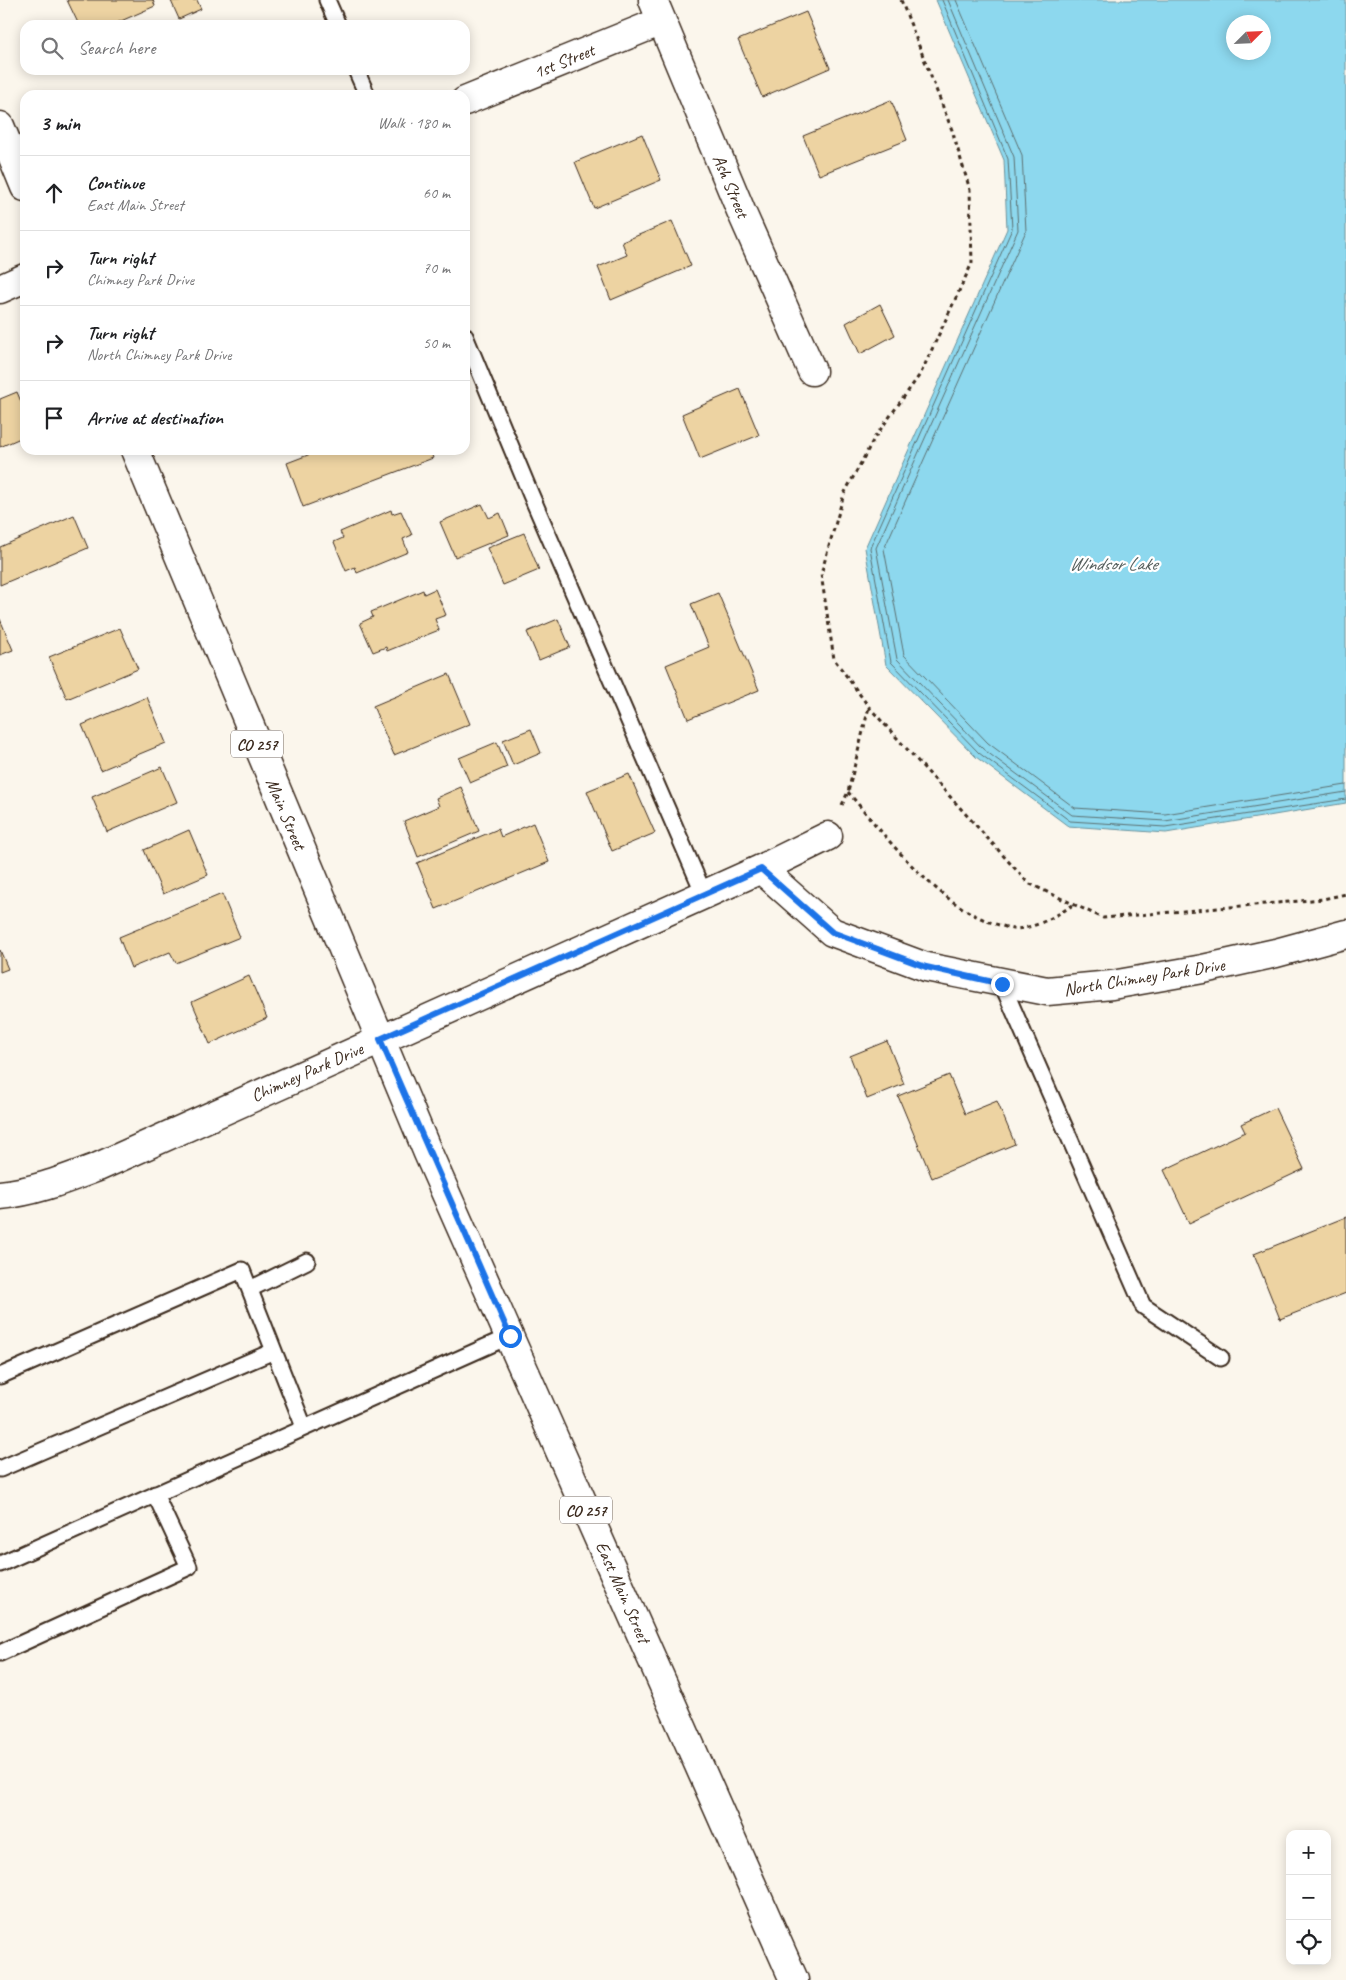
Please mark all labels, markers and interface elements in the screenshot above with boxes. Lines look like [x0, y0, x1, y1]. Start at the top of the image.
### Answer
north arrow [1226, 15, 1271, 60]
search box [20, 20, 470, 75]
icon: search [38, 34, 66, 62]
text: Search here [78, 36, 155, 60]
street label: 1st Street [530, 38, 599, 83]
text: 3 min [40, 110, 80, 136]
text: Walk · 180 m [378, 113, 450, 133]
street label: Ash Street [708, 151, 755, 223]
text: Continue [87, 171, 144, 195]
icon: ahead [40, 179, 68, 207]
text: 60 m [423, 183, 450, 203]
text: East Main Street [87, 195, 184, 215]
text: Turn right [87, 246, 154, 270]
icon: right [40, 254, 68, 282]
text: 70 m [423, 258, 450, 278]
text: Chimney Park Drive [87, 270, 194, 290]
text: Turn right [87, 321, 154, 345]
icon: right [40, 329, 68, 357]
text: 50 m [423, 333, 450, 353]
text: North Chimney Park Drive [87, 345, 231, 365]
icon: arrive [40, 404, 68, 432]
text: Arrive at destination [87, 406, 223, 430]
water label: Windsor Lake [1069, 552, 1160, 576]
road number: CO 257 [231, 731, 283, 758]
street label: Main Street [261, 775, 312, 855]
street label: North Chimney Park Drive [1062, 953, 1227, 1001]
route end [991, 973, 1014, 996]
street label: Chimney Park Drive [248, 1037, 367, 1107]
route start [499, 1325, 522, 1348]
road number: CO 257 [560, 1496, 612, 1524]
street label: East Main Street [591, 1538, 656, 1649]
map controls [1286, 1830, 1331, 1965]
button: + [1286, 1830, 1331, 1875]
button: − [1286, 1875, 1331, 1920]
button: locate [1286, 1920, 1331, 1965]

